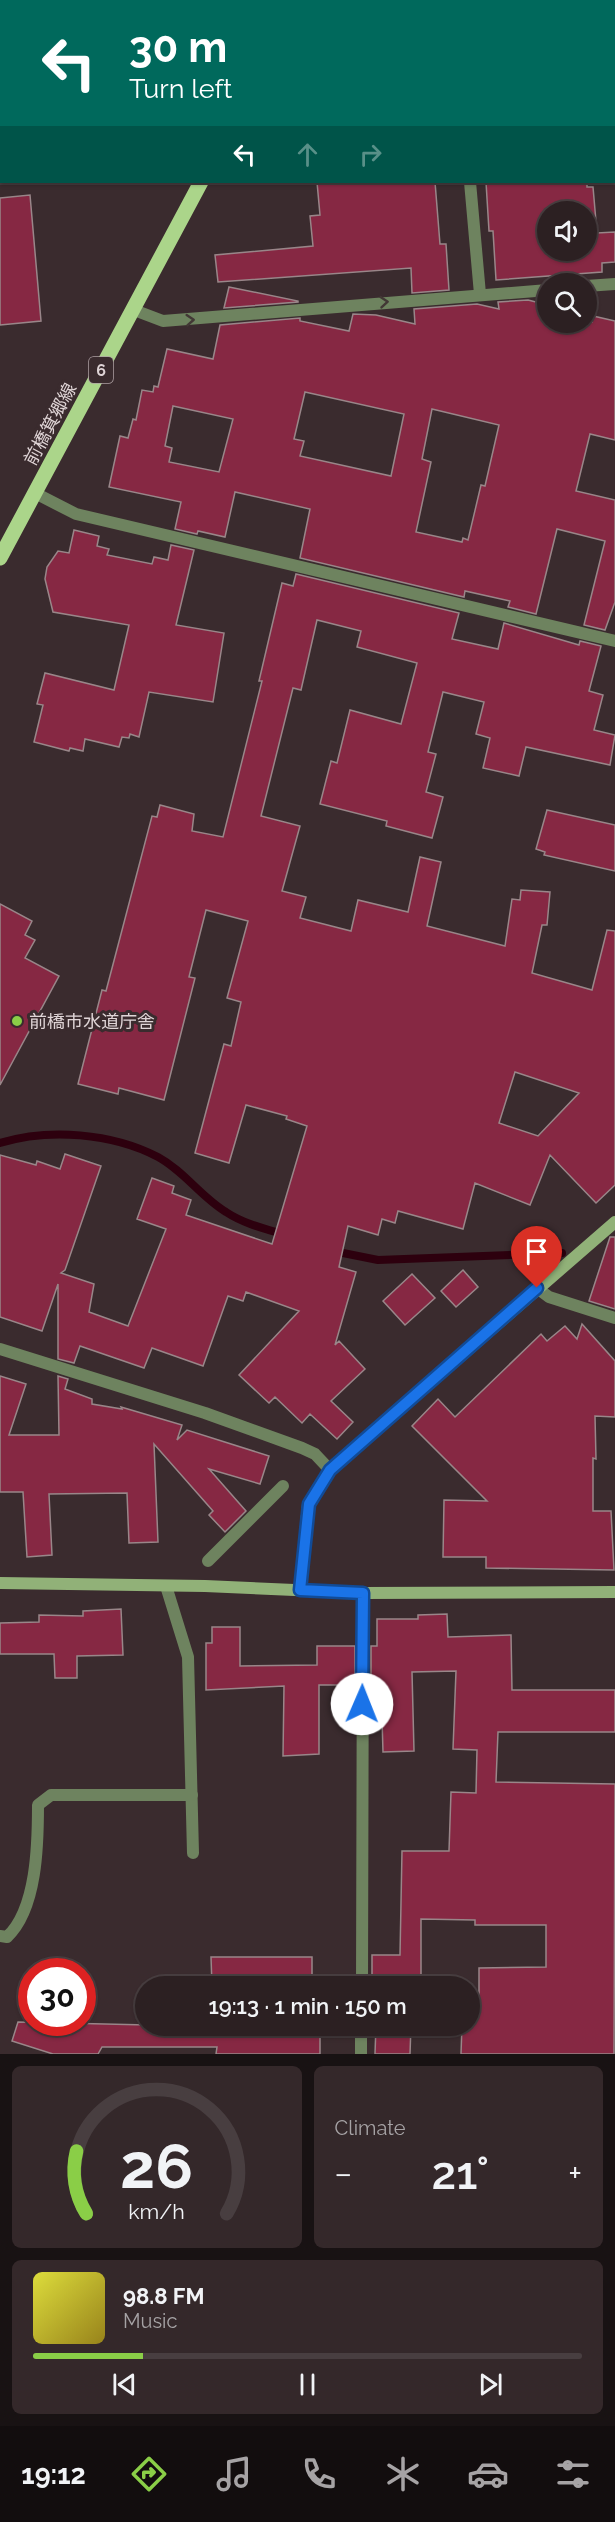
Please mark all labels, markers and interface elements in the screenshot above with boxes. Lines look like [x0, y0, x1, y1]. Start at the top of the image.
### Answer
text: 30 m [129, 23, 227, 72]
icon: left [30, 24, 108, 102]
text: Turn left [129, 73, 232, 104]
icon: left [228, 138, 261, 171]
icon: ahead [291, 138, 324, 171]
icon: right [354, 138, 387, 171]
map controls [537, 201, 597, 333]
button: sound [537, 201, 597, 261]
button: search [537, 273, 597, 333]
one-way arrow [380, 296, 389, 309]
one-way arrow [185, 313, 194, 326]
road number: 6 [89, 357, 113, 383]
street label: 前橋箕郷線 [20, 379, 80, 469]
place label: 前橋市水道庁舎 [29, 1011, 155, 1032]
marker: 前橋市水道庁舎 [10, 1014, 24, 1028]
pin [511, 1226, 562, 1288]
icon: arrive [520, 1235, 553, 1268]
position arrow [330, 1672, 394, 1736]
speed limit sign: 30 [18, 1958, 96, 2036]
text: 19:13 · 1 min · 150 m [208, 1993, 407, 2019]
text: Climate [335, 2116, 406, 2140]
text: 26 [120, 2129, 193, 2203]
text: 21° [432, 2147, 489, 2200]
text: − [335, 2154, 352, 2193]
text: + [568, 2154, 582, 2193]
text: km/h [128, 2199, 185, 2224]
text: 98.8 FM [123, 2283, 204, 2309]
text: Music [123, 2309, 177, 2333]
icon: previous [108, 2368, 141, 2401]
icon: pause [291, 2368, 324, 2401]
icon: next [474, 2368, 507, 2401]
icon: directions [128, 2453, 170, 2495]
icon: music [213, 2453, 255, 2495]
icon: phone [298, 2453, 340, 2495]
icon: climate [382, 2453, 424, 2495]
icon: car [467, 2453, 509, 2495]
icon: filters [552, 2453, 594, 2495]
text: 19:12 [21, 2459, 86, 2490]

